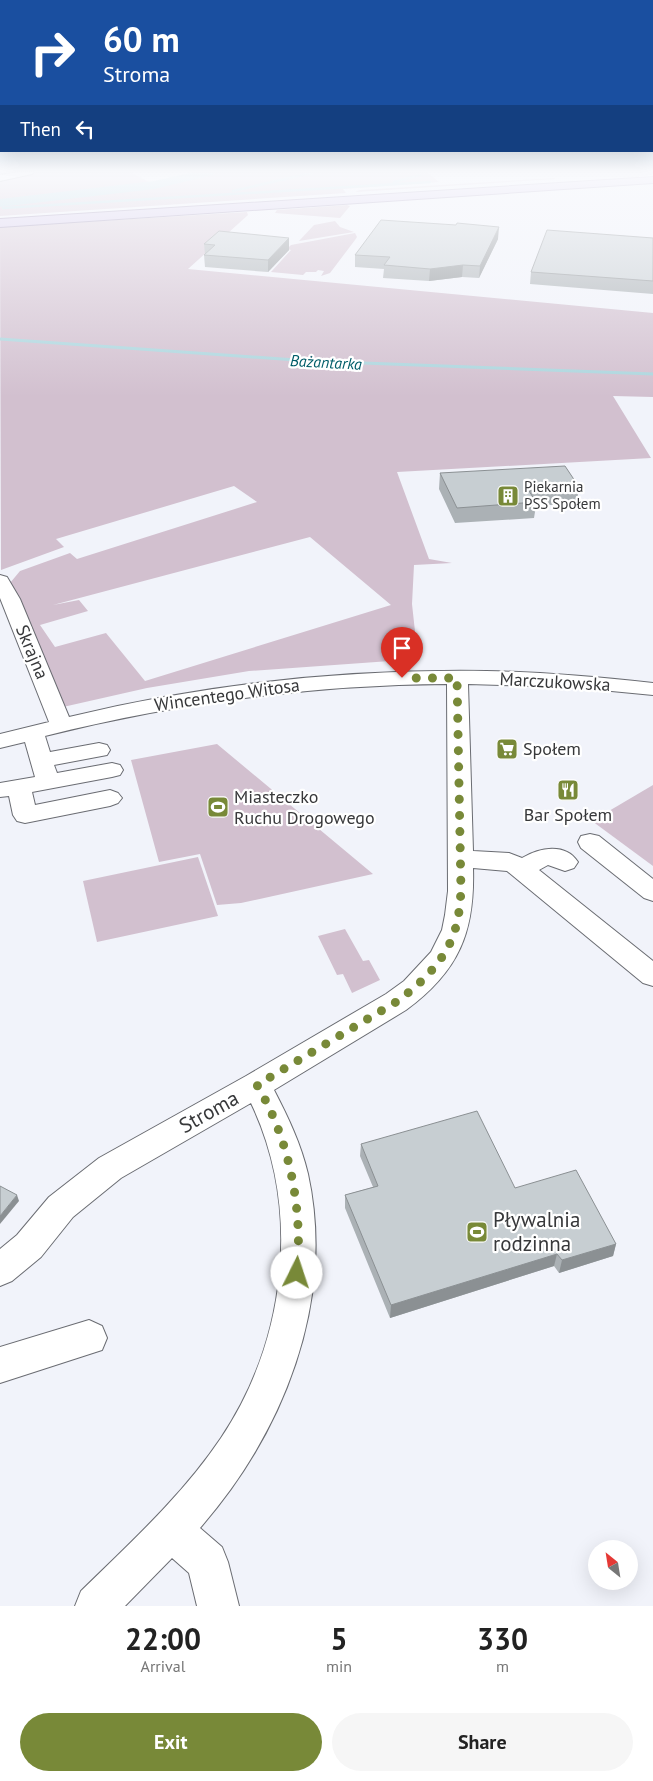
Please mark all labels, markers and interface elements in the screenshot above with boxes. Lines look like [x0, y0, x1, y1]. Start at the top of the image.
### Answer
text: 60 m [103, 16, 180, 62]
icon: right [20, 20, 85, 85]
text: Stroma [103, 60, 170, 88]
icon: left [71, 115, 99, 143]
text: Then [20, 117, 61, 141]
water label: Bażantarka [289, 350, 363, 374]
place label: Piekarnia PSS Społem [524, 477, 601, 513]
building icon: Piekarnia PSS Społem [496, 484, 520, 508]
street label: Skrajna [11, 621, 54, 682]
pin [381, 627, 423, 678]
icon: arrive [388, 634, 416, 662]
street label: Marczukowska [499, 667, 611, 696]
street label: Wincentego Witosa [153, 673, 301, 716]
supermarket icon: Społem [495, 737, 519, 761]
place label: Społem [523, 737, 581, 760]
restaurant icon: Bar Społem [556, 778, 580, 802]
place label: Miasteczko Ruchu Drogowego [234, 785, 375, 829]
sports icon: Miasteczko Ruchu Drogowego [206, 795, 230, 819]
place label: Bar Społem [524, 803, 612, 826]
street label: Stroma [174, 1084, 243, 1139]
place label: Pływalnia rodzinna [493, 1206, 580, 1257]
sports icon: Pływalnia rodzinna [465, 1220, 489, 1244]
position arrow [270, 1246, 322, 1298]
north arrow [588, 1540, 638, 1590]
map controls [588, 1540, 638, 1590]
text: 22:00 [125, 1619, 201, 1658]
text: 5 [331, 1619, 348, 1658]
text: 330 [477, 1619, 528, 1658]
text: Arrival [141, 1656, 185, 1676]
text: min [326, 1656, 352, 1676]
text: m [496, 1656, 509, 1676]
button: Exit [20, 1713, 322, 1771]
button: Share [332, 1713, 633, 1771]

